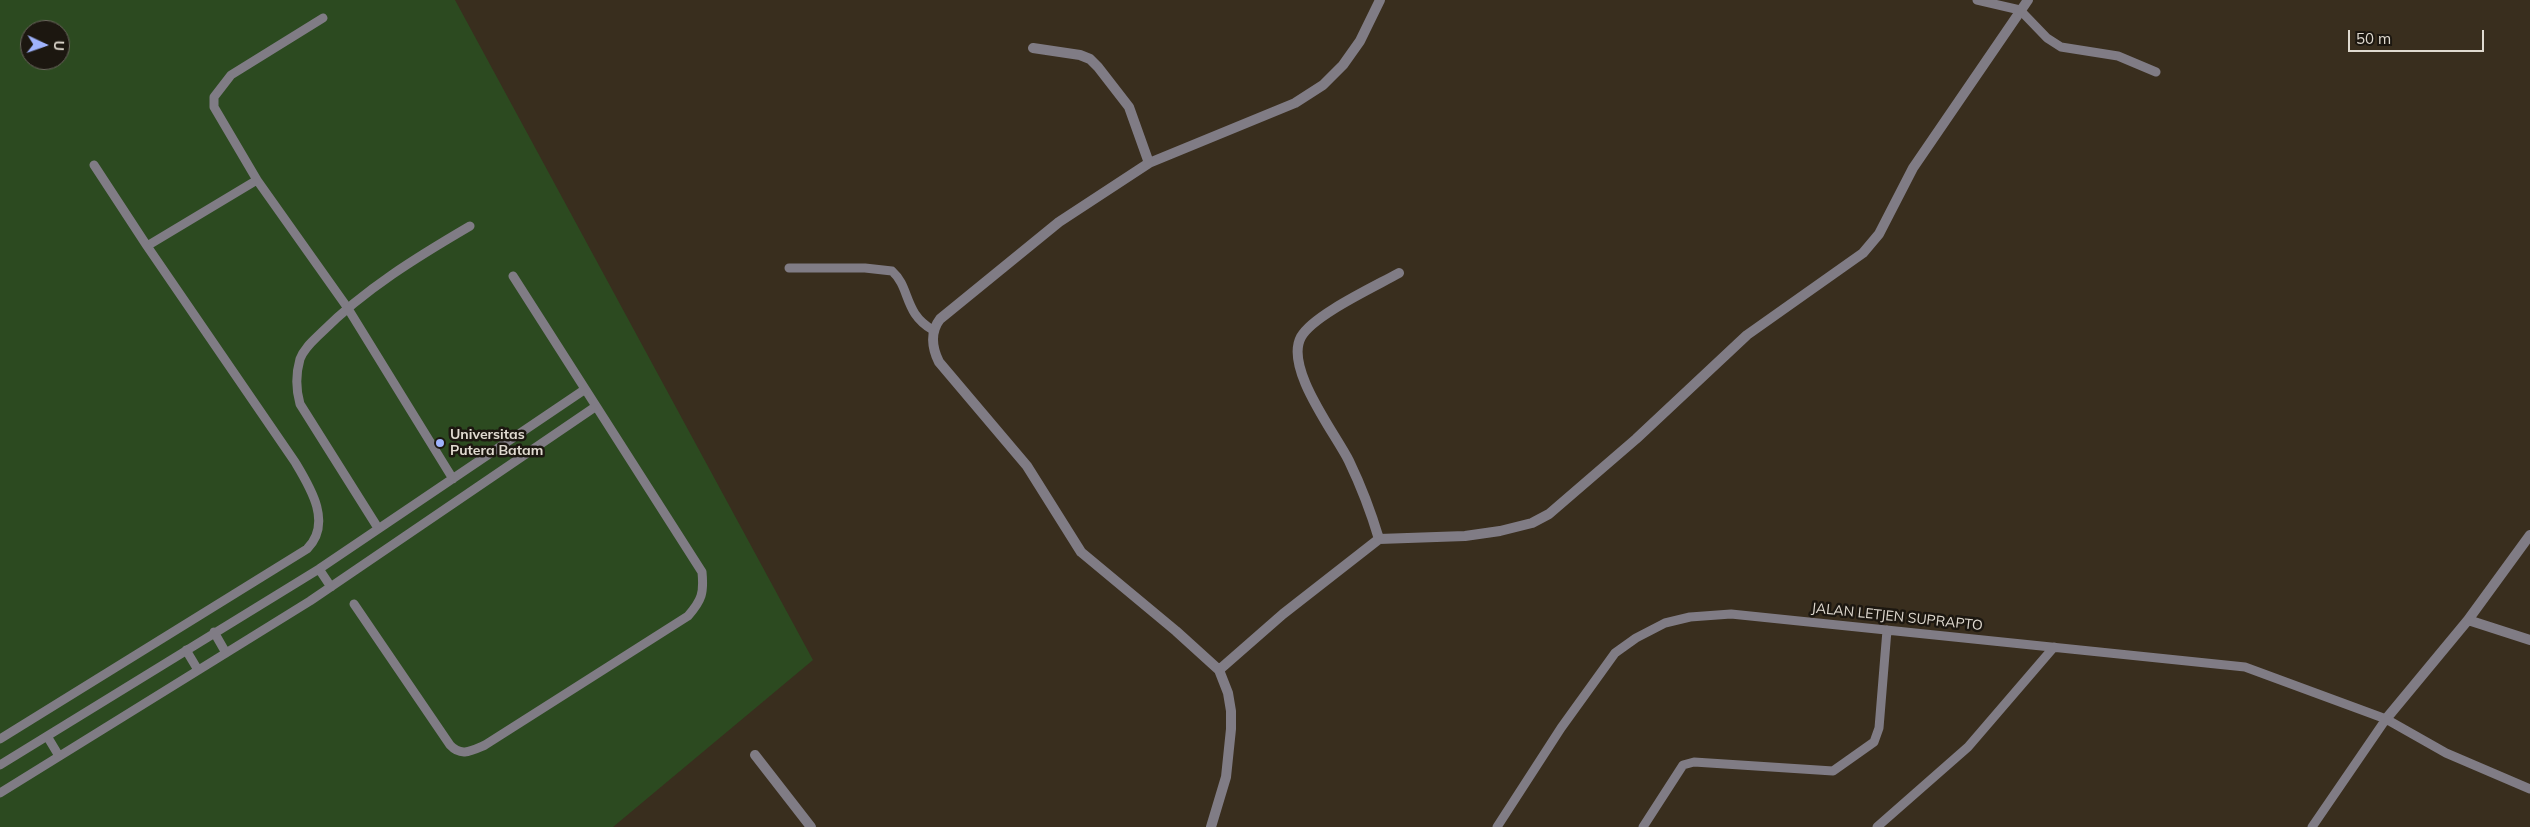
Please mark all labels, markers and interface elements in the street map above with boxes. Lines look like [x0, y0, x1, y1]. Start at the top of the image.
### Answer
north arrow [20, 20, 70, 70]
scale bar [2350, 20, 2486, 52]
text: 50 m [2356, 29, 2391, 48]
text: U [50, 40, 68, 51]
place label: Universitas Putera Batam [450, 427, 543, 460]
marker: Universitas Putera Batam [434, 437, 446, 449]
street label: JALAN LETJEN SUPRAPTO [1810, 600, 1984, 634]

